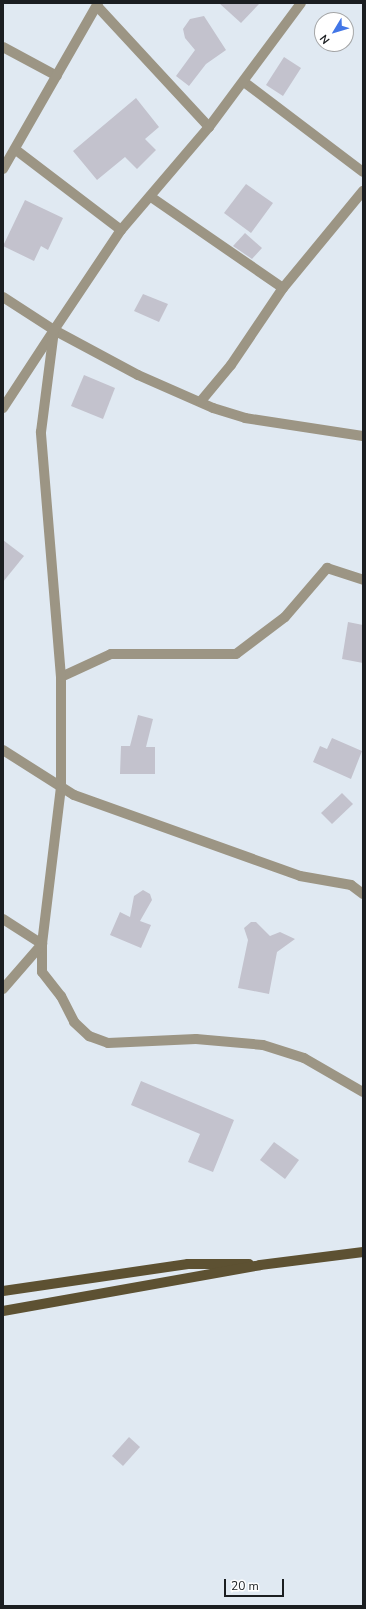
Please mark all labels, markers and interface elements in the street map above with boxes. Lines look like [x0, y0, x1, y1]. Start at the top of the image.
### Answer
north arrow [314, 12, 354, 52]
text: N [316, 31, 333, 47]
scale bar [226, 1571, 286, 1597]
text: 20 m [231, 1578, 259, 1594]

